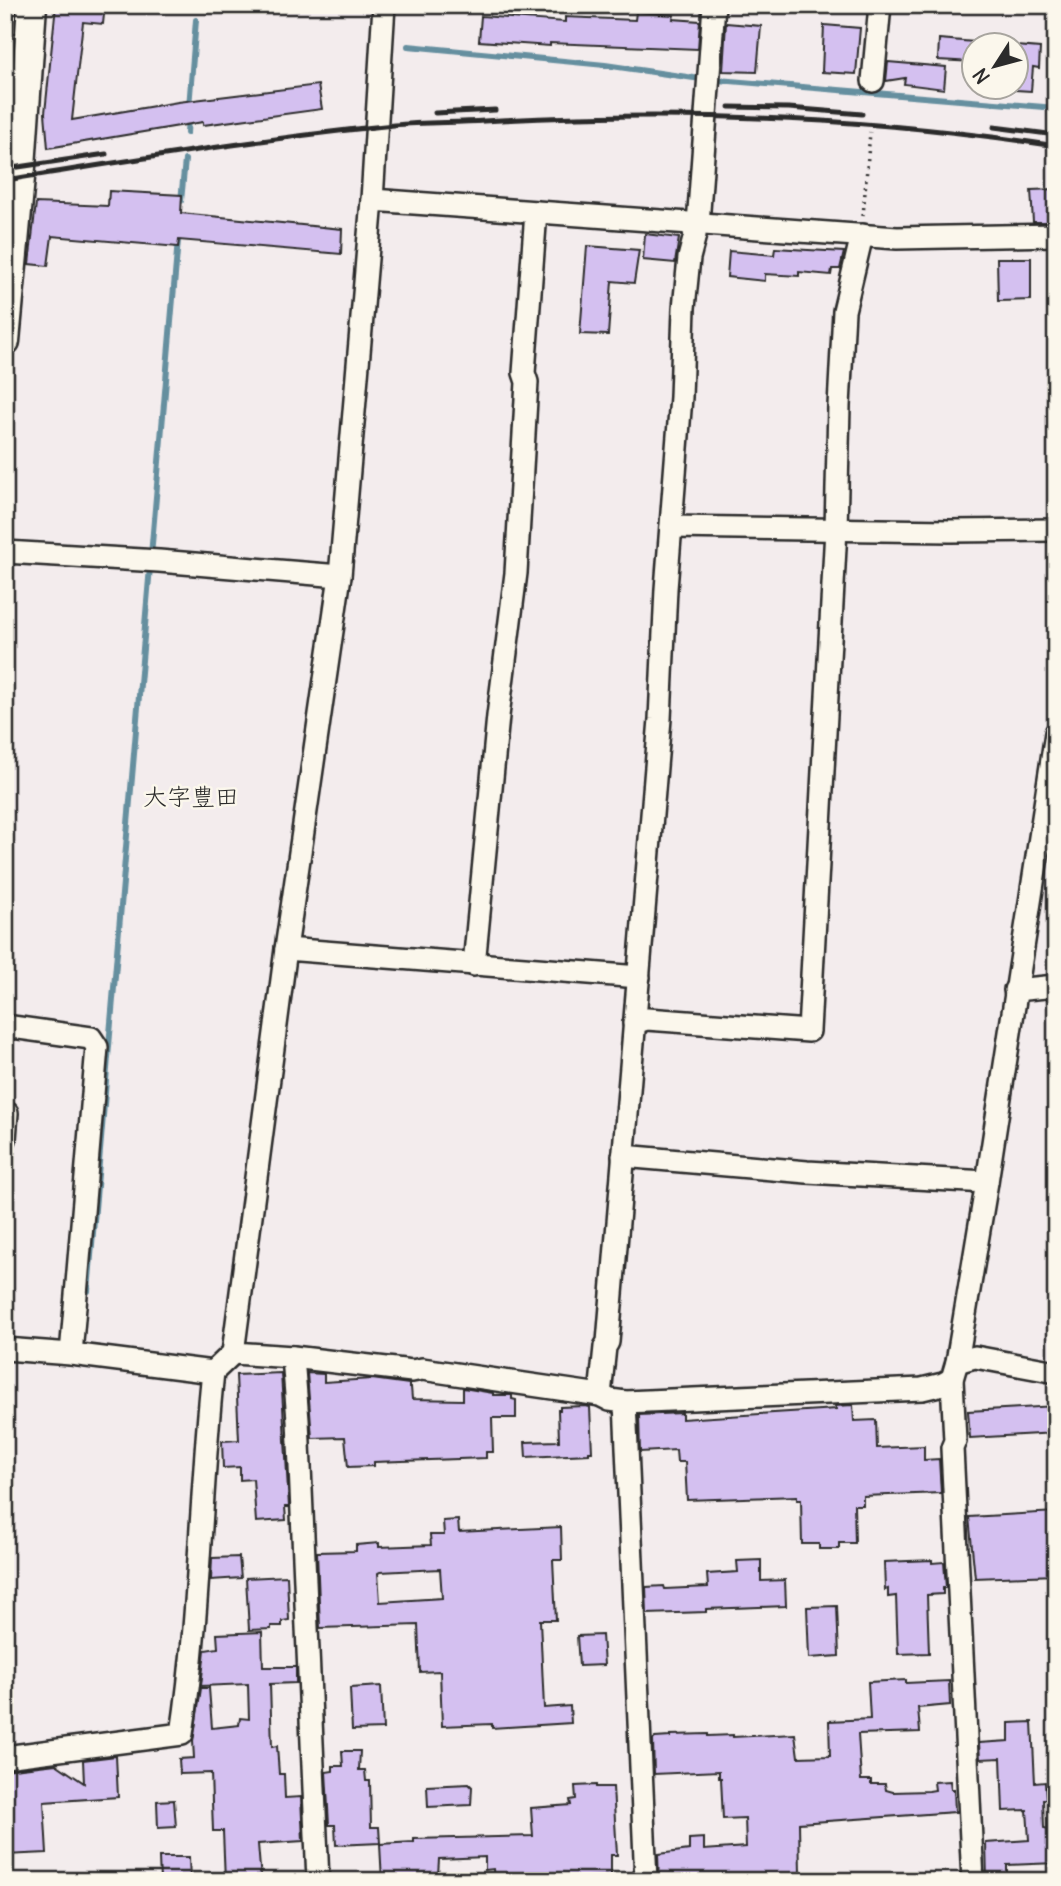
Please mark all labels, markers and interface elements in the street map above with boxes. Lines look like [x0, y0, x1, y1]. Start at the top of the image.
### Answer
north arrow [960, 32, 1030, 102]
text: N [968, 64, 995, 88]
district label: 大字豊田 [143, 781, 239, 811]

